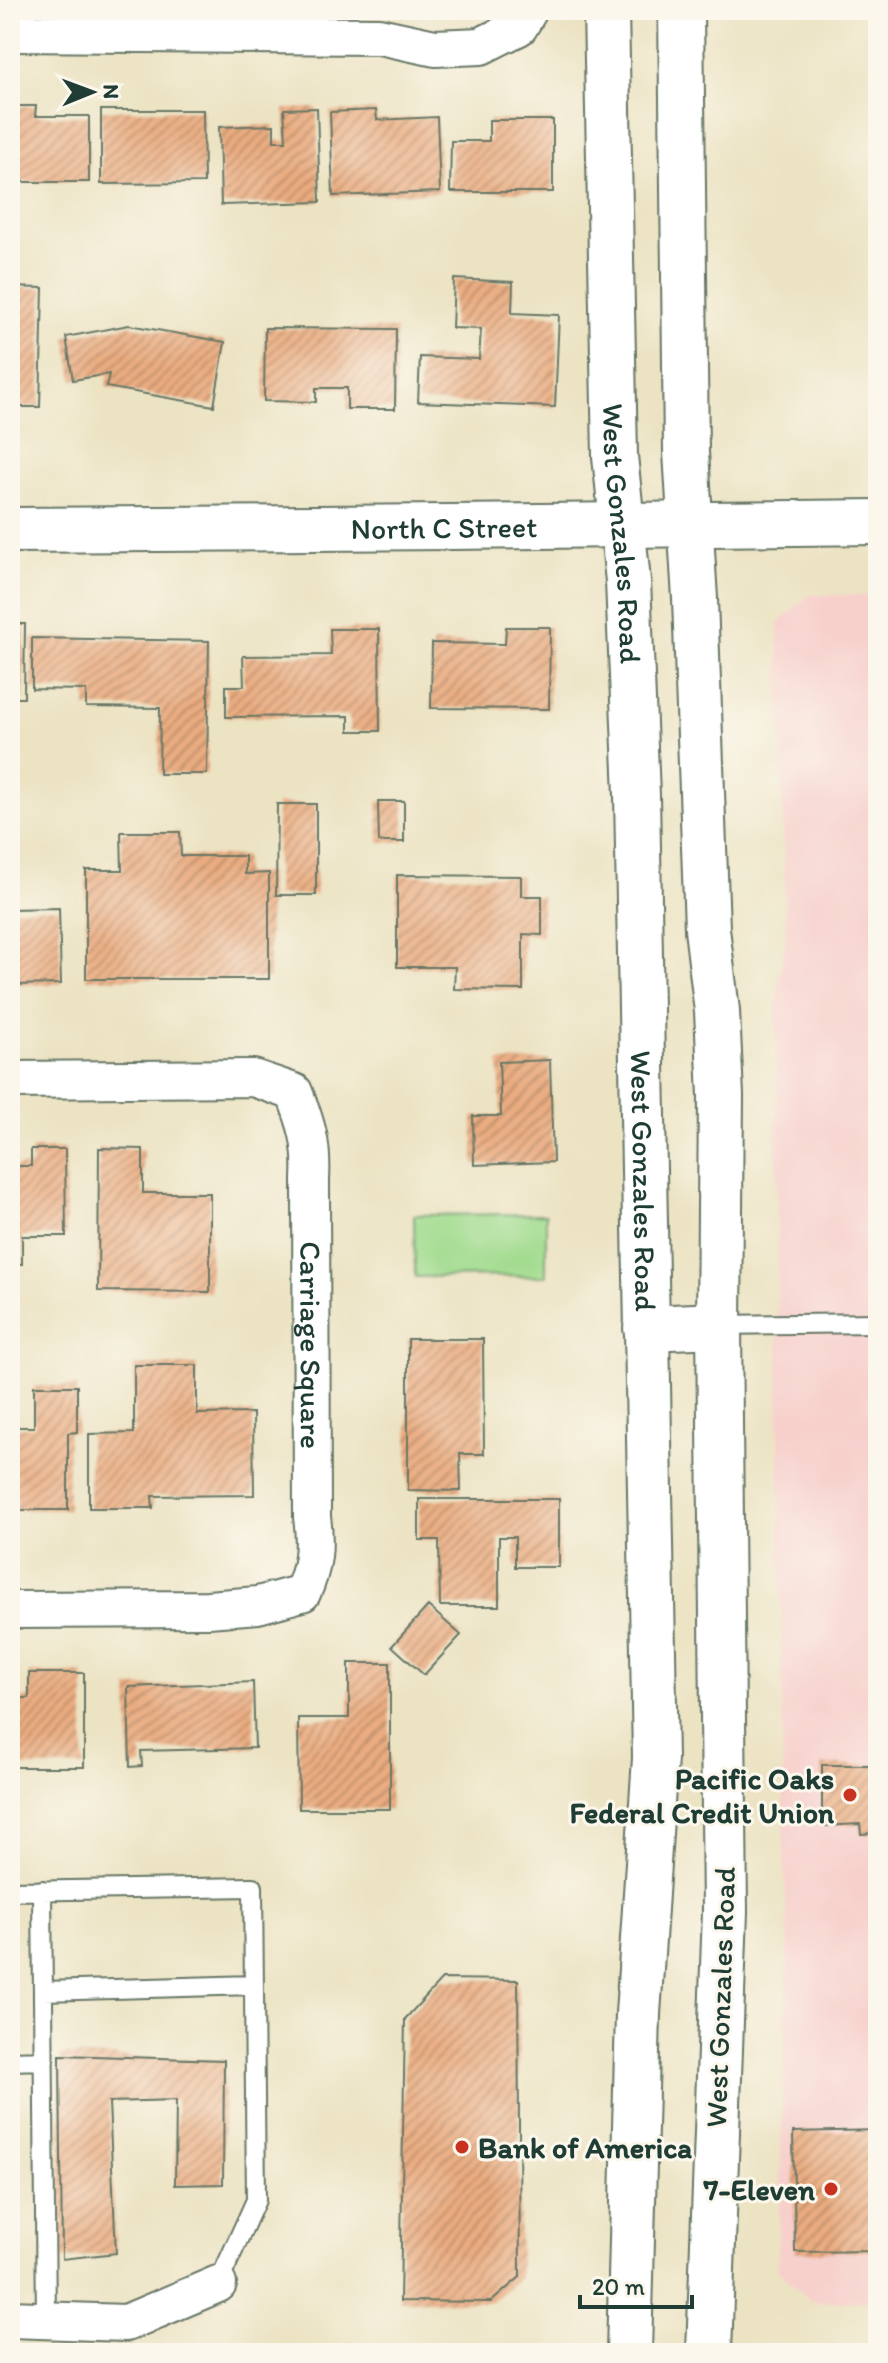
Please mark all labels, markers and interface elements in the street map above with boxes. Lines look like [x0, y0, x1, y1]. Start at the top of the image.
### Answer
north arrow [52, 52, 132, 132]
text: N [98, 84, 125, 99]
street label: West Gonzales Road [595, 403, 650, 665]
street label: North C Street [350, 508, 538, 547]
street label: West Gonzales Road [623, 1050, 665, 1312]
street label: Carriage Square [293, 1241, 330, 1449]
place label: Pacific Oaks Federal Credit Union [570, 1760, 835, 1831]
marker: Pacific Oaks Federal Credit Union [841, 1786, 859, 1804]
street label: West Gonzales Road [697, 1865, 743, 2128]
place label: Bank of America [478, 2129, 692, 2166]
marker: Bank of America [453, 2138, 471, 2156]
place label: 7-Eleven [703, 2171, 815, 2208]
marker: 7-Eleven [822, 2180, 840, 2198]
scale bar [580, 2259, 692, 2309]
text: 20 m [592, 2272, 645, 2301]

